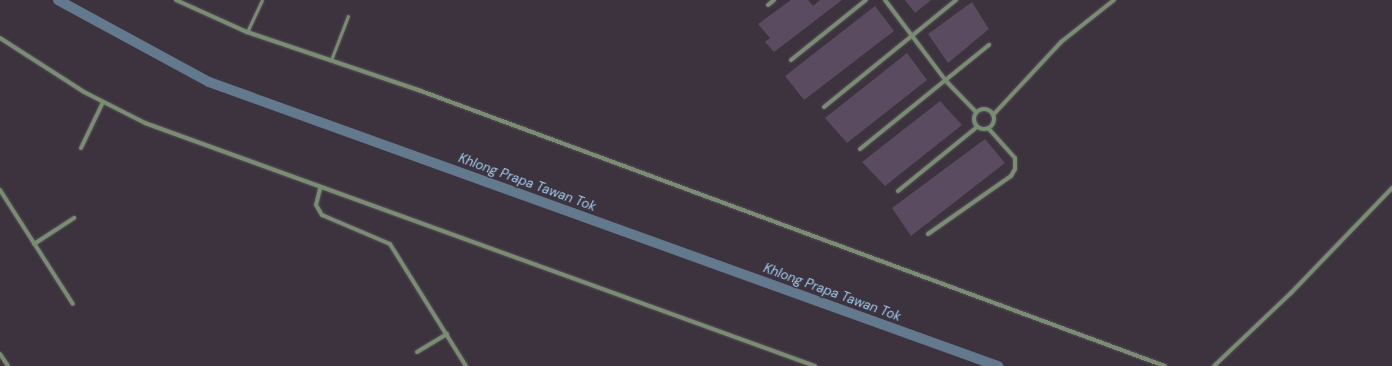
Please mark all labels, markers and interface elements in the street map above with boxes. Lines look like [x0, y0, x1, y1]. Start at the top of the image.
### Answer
water label: Khlong Prapa Tawan Tok [456, 151, 598, 215]
water label: Khlong Prapa Tawan Tok [761, 261, 903, 325]

